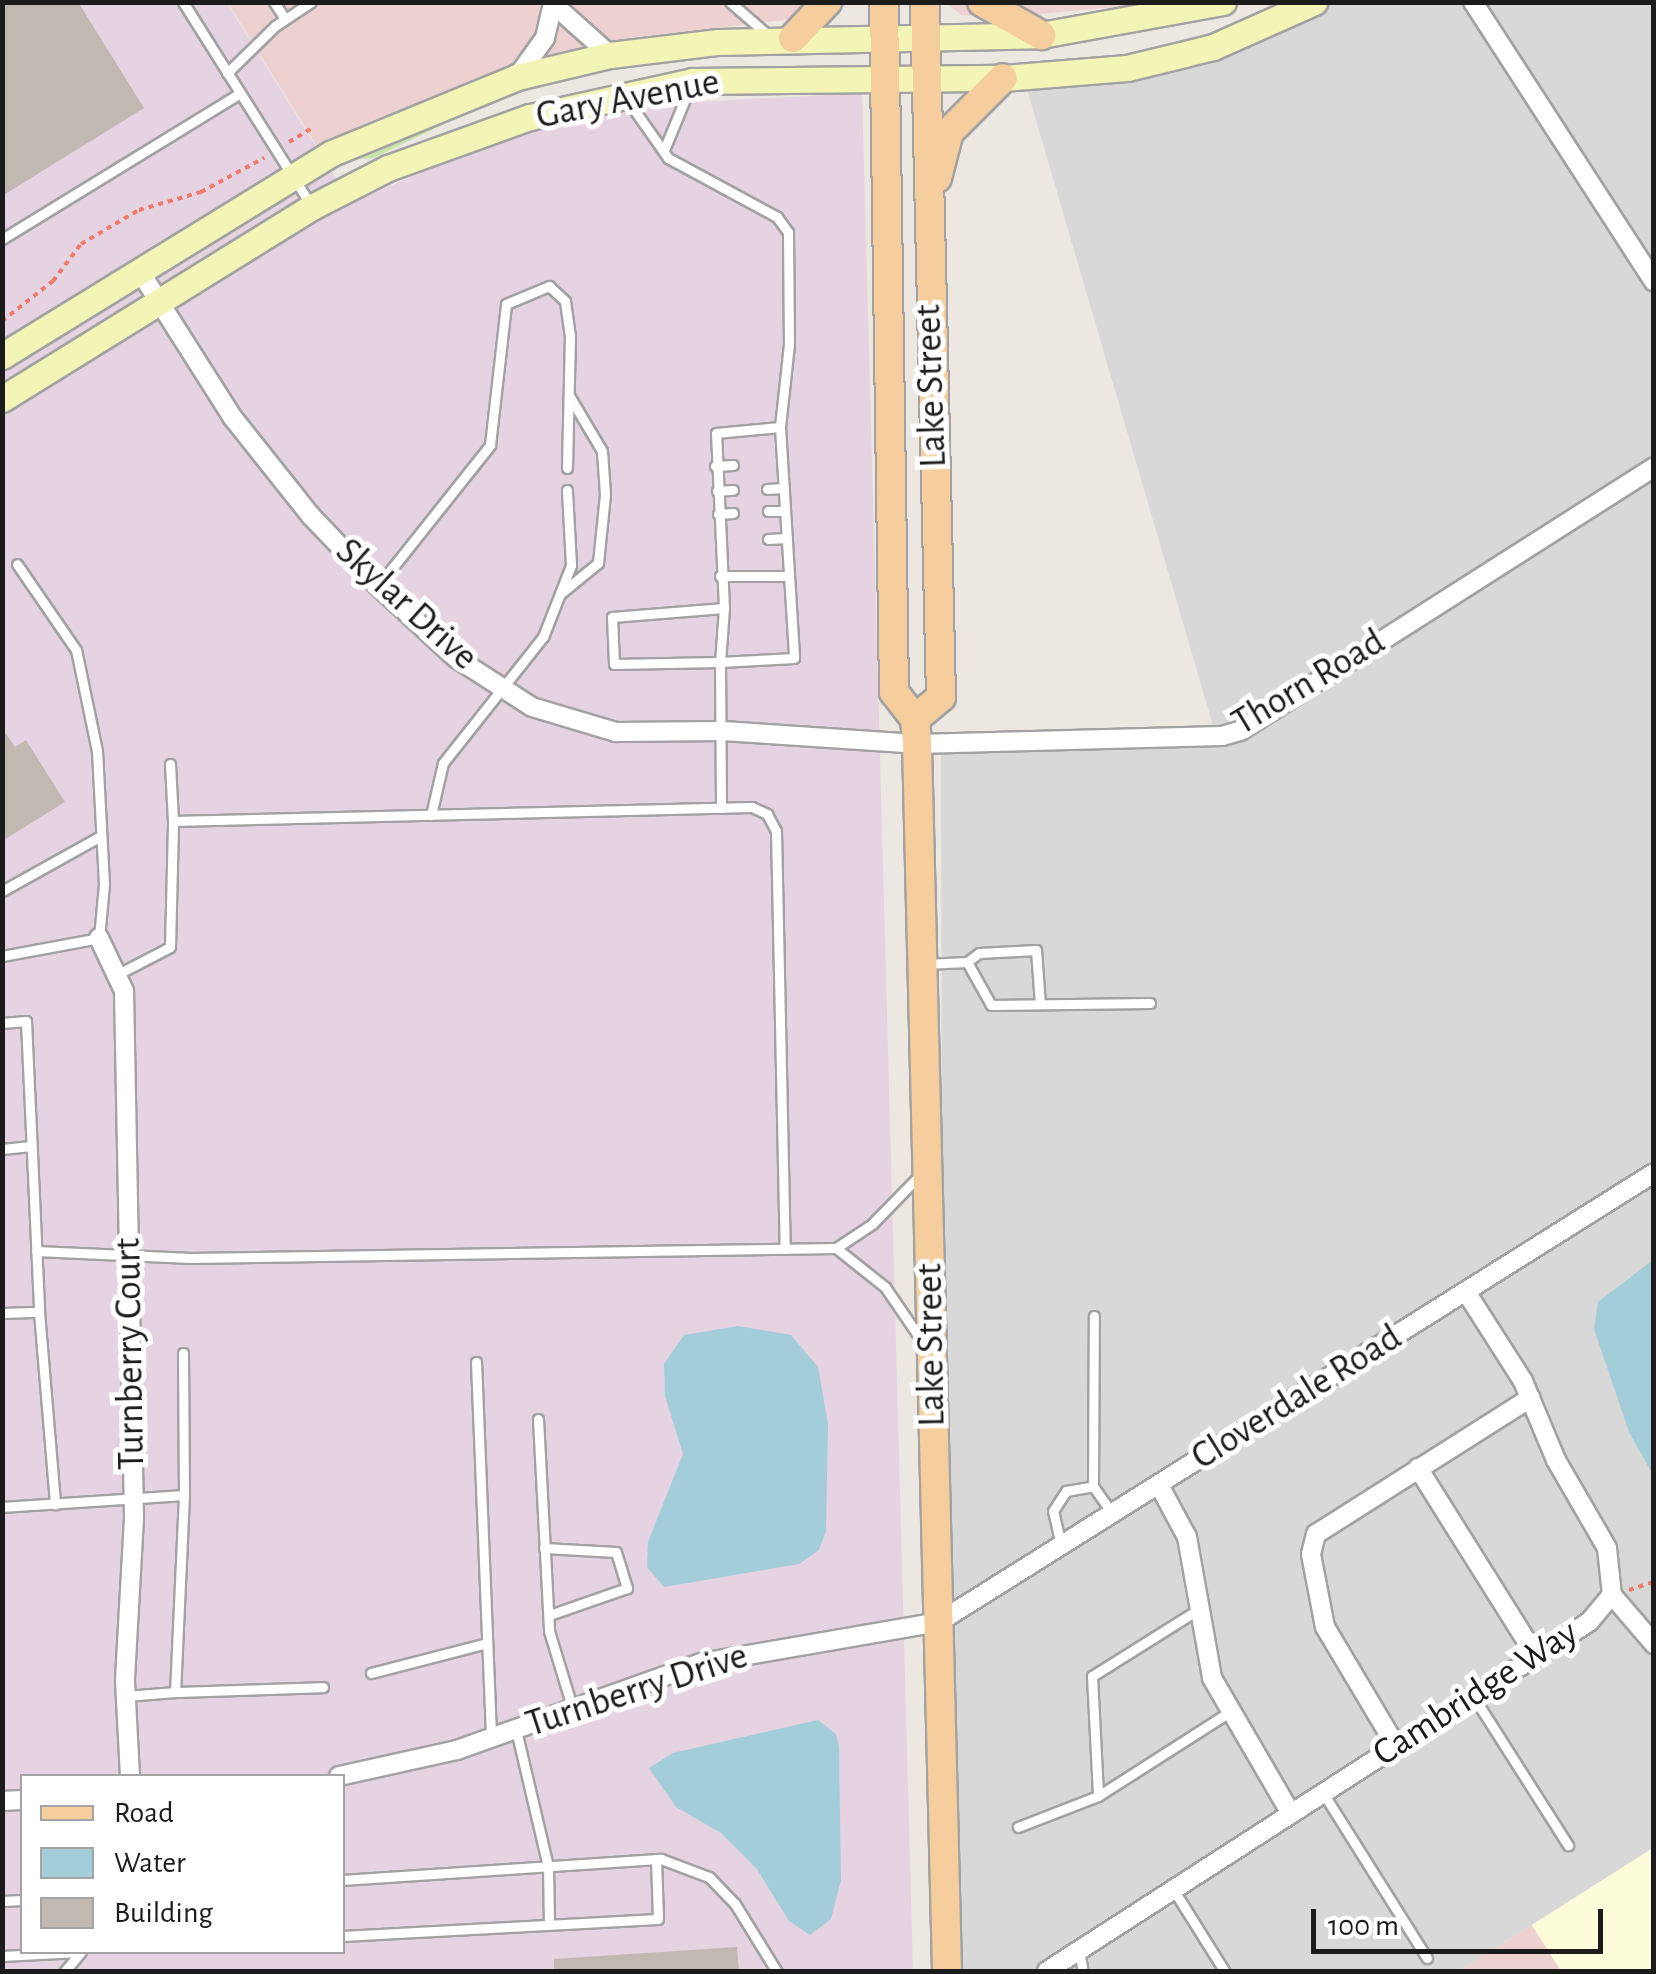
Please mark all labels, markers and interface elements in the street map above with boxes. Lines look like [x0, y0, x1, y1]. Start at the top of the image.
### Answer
street label: Gary Avenue [533, 60, 723, 140]
street label: Lake Street [906, 304, 958, 468]
street label: Skylar Drive [326, 529, 486, 681]
street label: Thorn Road [1224, 620, 1394, 746]
street label: Turnberry Court [106, 1237, 156, 1471]
street label: Lake Street [908, 1263, 956, 1427]
street label: Cloverdale Road [1184, 1315, 1410, 1481]
street label: Cambridge Way [1365, 1611, 1587, 1777]
street label: Turnberry Drive [520, 1634, 754, 1748]
legend [20, 1774, 345, 1954]
text: Road [114, 1798, 174, 1828]
text: Water [114, 1848, 186, 1878]
scale bar [1316, 1889, 1608, 1951]
text: Building [114, 1898, 213, 1928]
text: 100 m [1328, 1911, 1399, 1941]

